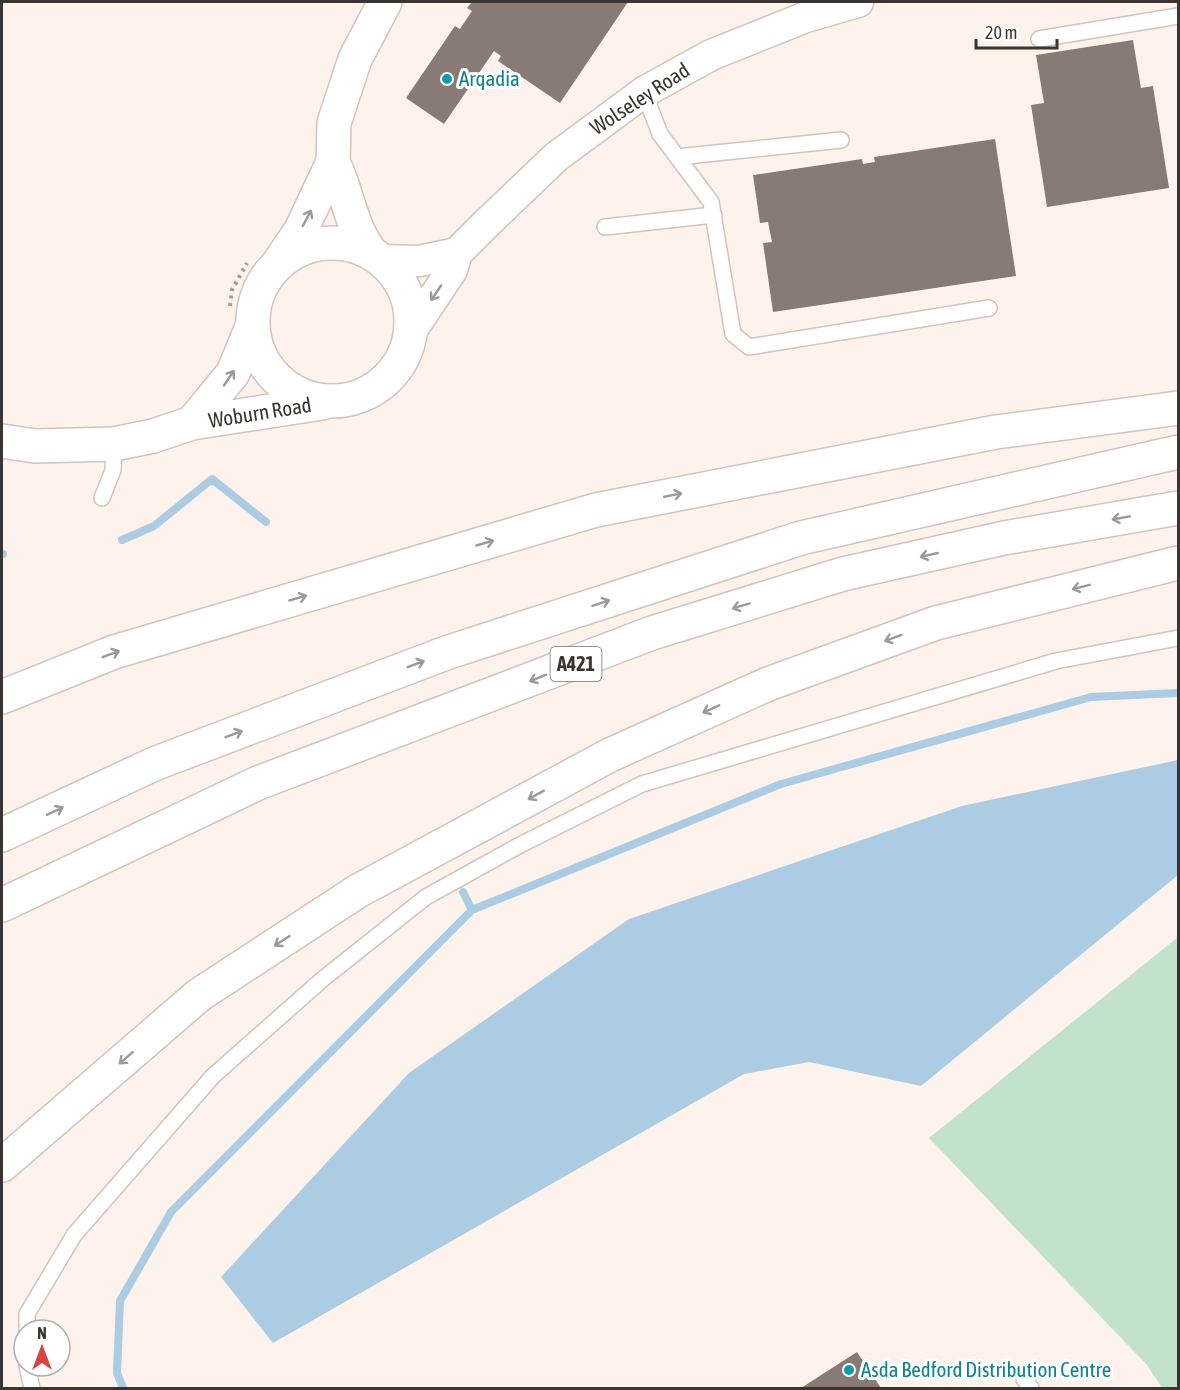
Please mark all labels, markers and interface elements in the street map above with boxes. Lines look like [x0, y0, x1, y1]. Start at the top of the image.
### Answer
scale bar [976, 12, 1057, 50]
text: 20 m [985, 22, 1017, 43]
street label: Wolseley Road [585, 57, 693, 139]
place label: Arqadia [459, 66, 520, 90]
marker: Arqadia [440, 72, 454, 86]
one-way arrow [302, 210, 313, 228]
one-way arrow [430, 284, 443, 301]
one-way arrow [223, 371, 235, 387]
street label: Woburn Road [207, 392, 313, 432]
one-way arrow [663, 489, 683, 500]
one-way arrow [1111, 513, 1131, 524]
one-way arrow [475, 537, 494, 548]
one-way arrow [920, 550, 940, 561]
one-way arrow [1072, 582, 1091, 594]
one-way arrow [288, 592, 307, 603]
one-way arrow [591, 596, 610, 607]
one-way arrow [732, 601, 751, 612]
one-way arrow [884, 634, 903, 645]
road number: A421 [550, 647, 602, 681]
one-way arrow [101, 648, 120, 659]
one-way arrow [406, 658, 425, 669]
one-way arrow [529, 674, 548, 685]
one-way arrow [703, 704, 721, 715]
one-way arrow [224, 728, 242, 739]
one-way arrow [528, 790, 546, 801]
one-way arrow [45, 804, 63, 816]
one-way arrow [274, 935, 291, 947]
one-way arrow [118, 1051, 134, 1064]
north arrow [12, 1318, 72, 1378]
text: N [37, 1324, 47, 1342]
place label: Asda Bedford Distribution Centre [861, 1357, 1111, 1381]
marker: Asda Bedford Distribution Centre [842, 1363, 856, 1377]

